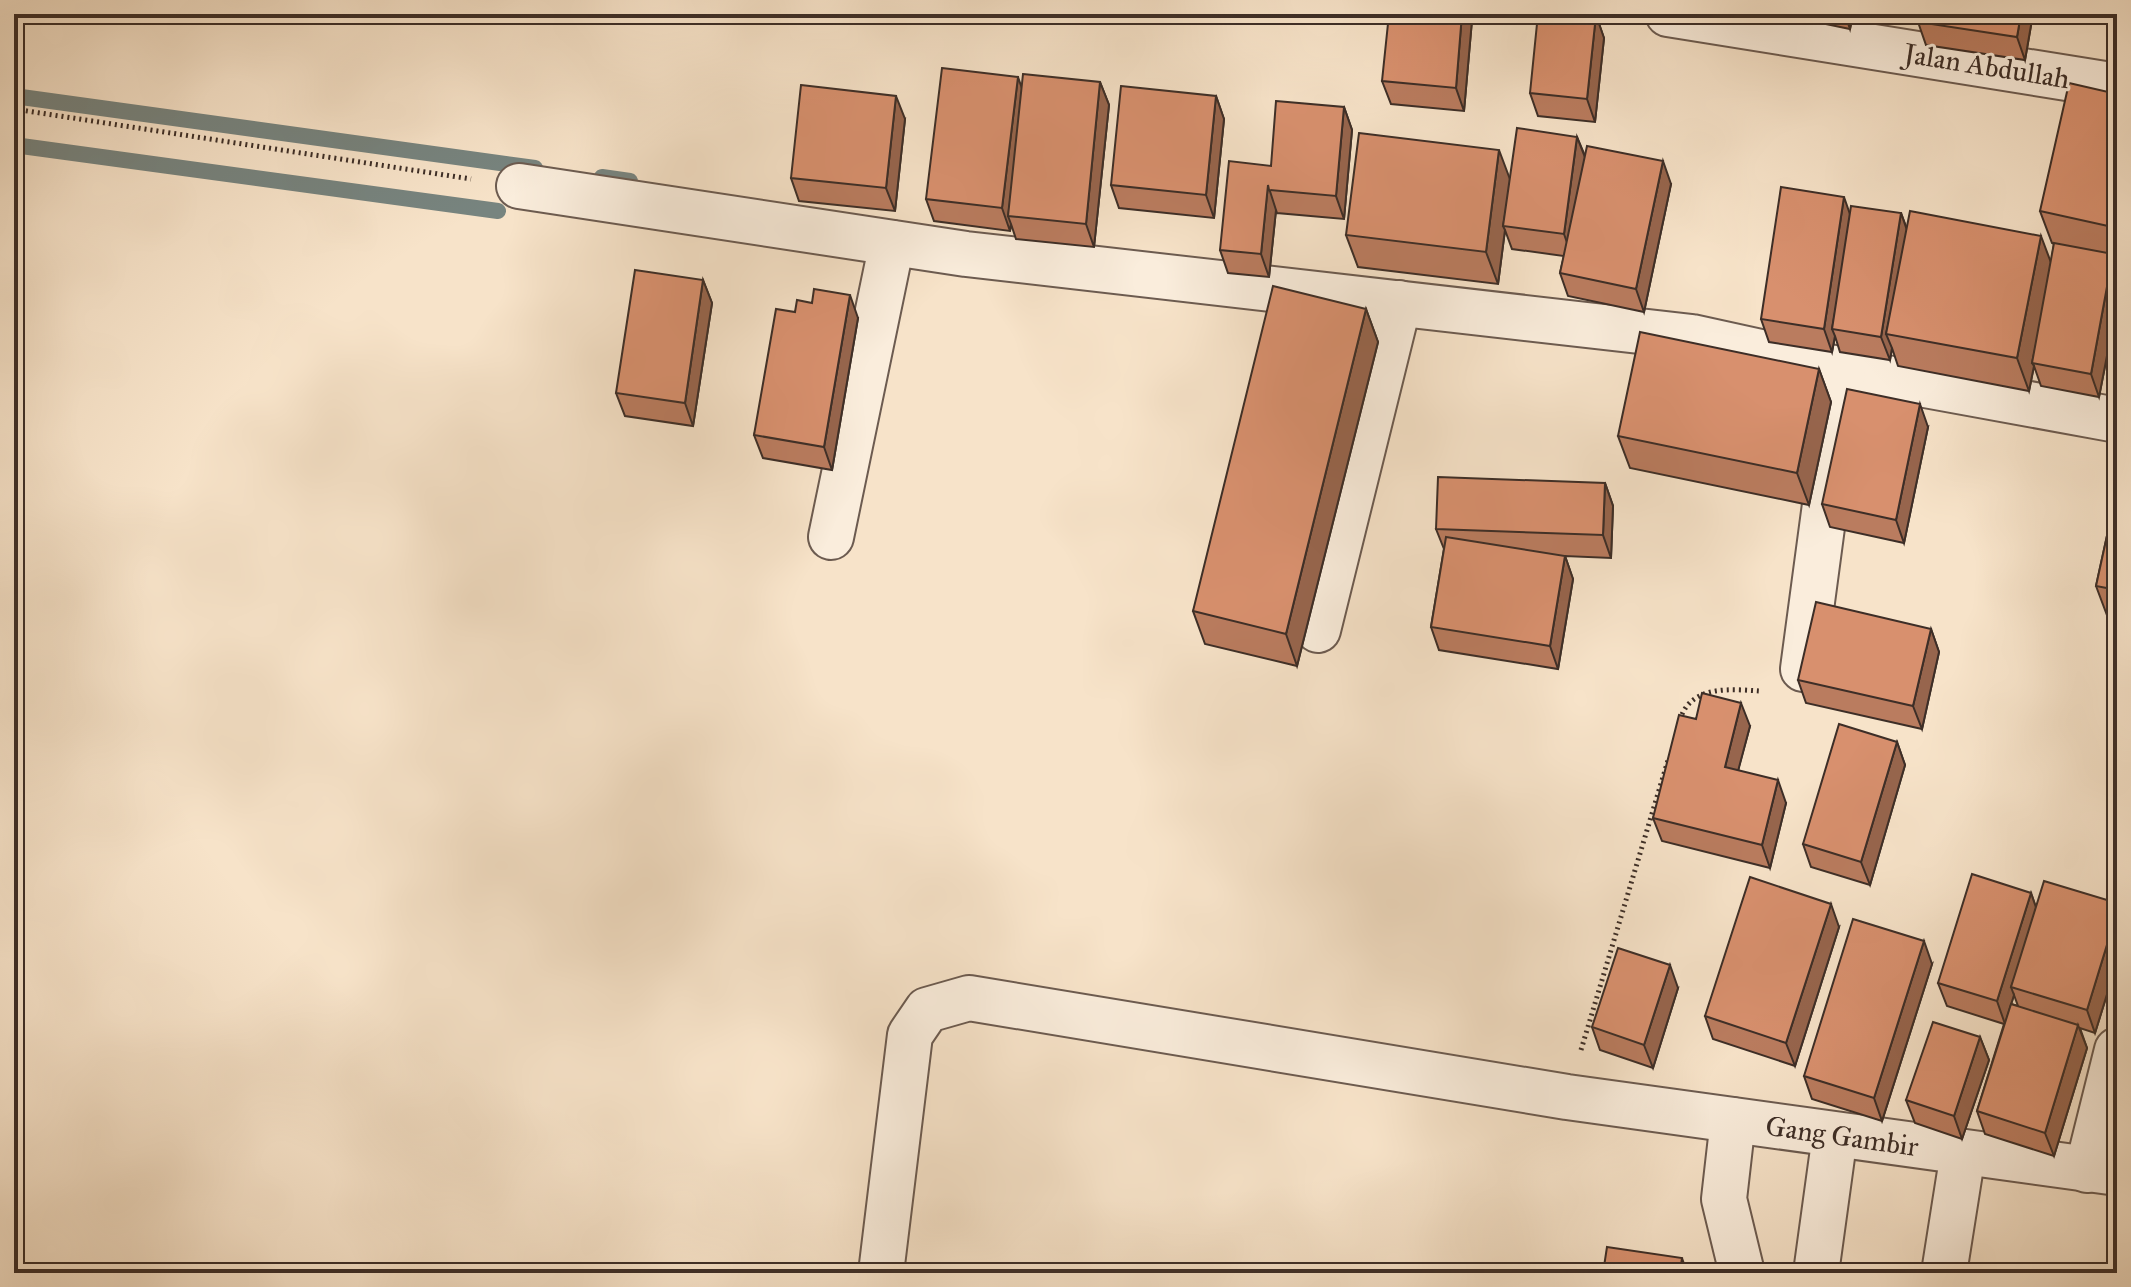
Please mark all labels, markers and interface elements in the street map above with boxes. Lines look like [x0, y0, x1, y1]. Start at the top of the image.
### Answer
street label: Jalan Abdullah [1899, 35, 2073, 96]
street label: Gang Gambir [1763, 1108, 1921, 1164]

